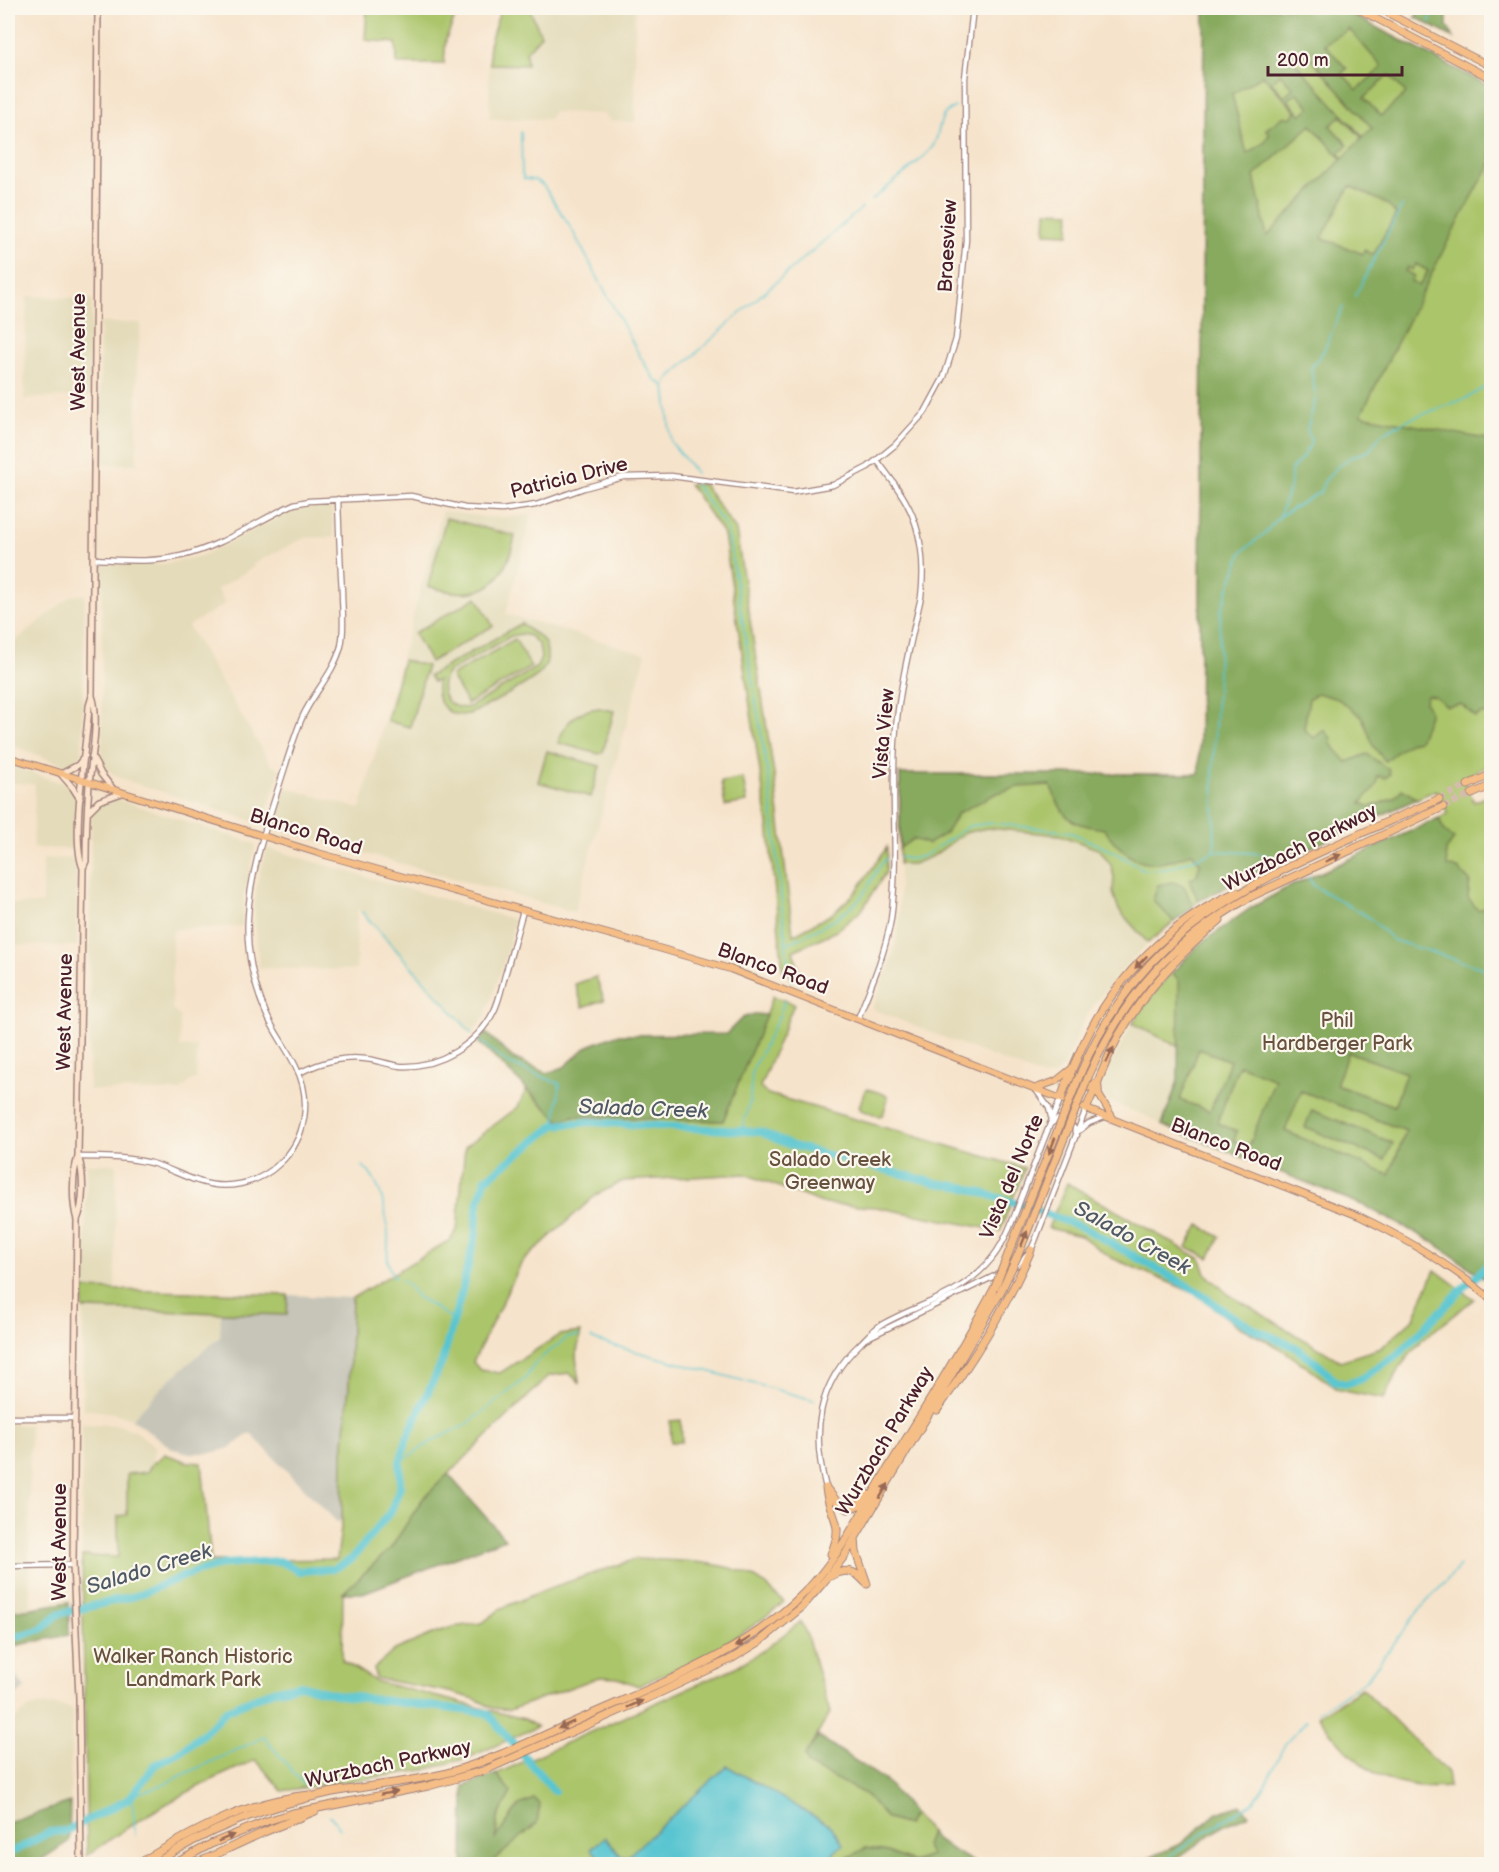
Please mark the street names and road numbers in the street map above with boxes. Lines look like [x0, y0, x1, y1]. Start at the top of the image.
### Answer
street label: Braesview [934, 198, 962, 293]
street label: West Avenue [67, 293, 91, 411]
street label: Patricia Drive [508, 452, 630, 504]
street label: Vista View [868, 687, 900, 780]
street label: Wurzbach Parkway [1219, 799, 1381, 897]
street label: Blanco Road [247, 804, 365, 860]
street label: Blanco Road [714, 938, 832, 1000]
street label: West Avenue [52, 953, 78, 1071]
street label: Vista del Norte [975, 1111, 1049, 1243]
street label: Blanco Road [1167, 1113, 1285, 1177]
street label: Wurzbach Parkway [831, 1362, 939, 1520]
street label: West Avenue [48, 1483, 72, 1601]
street label: Wurzbach Parkway [303, 1735, 473, 1793]

